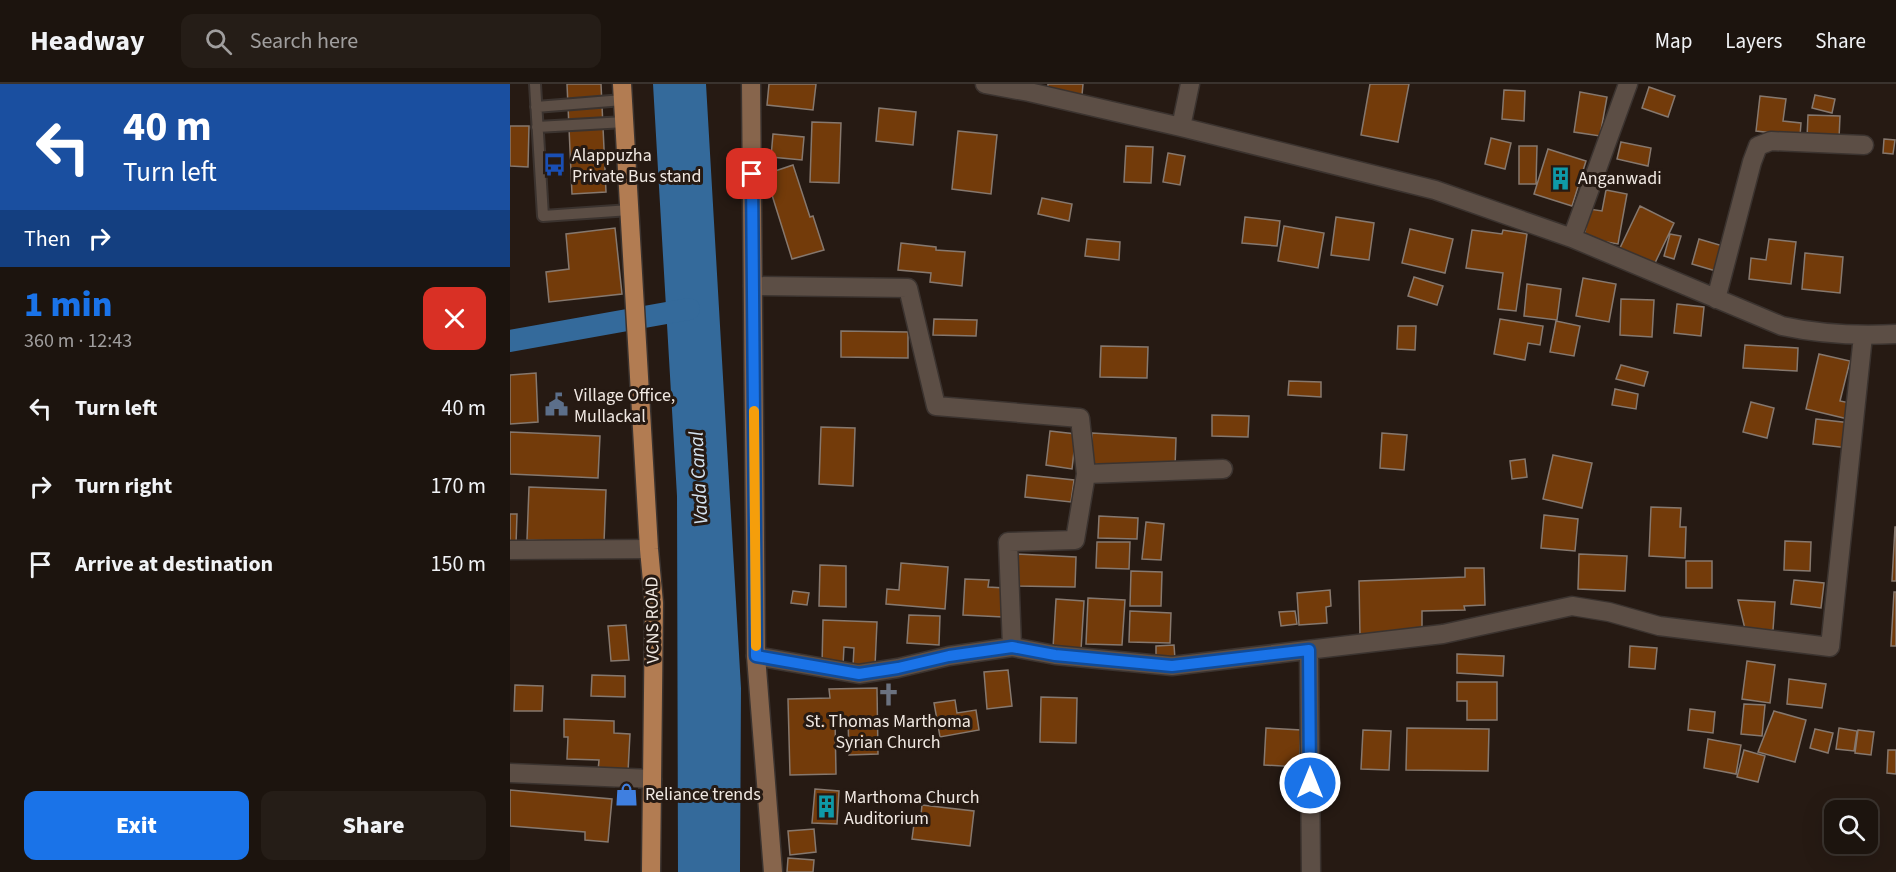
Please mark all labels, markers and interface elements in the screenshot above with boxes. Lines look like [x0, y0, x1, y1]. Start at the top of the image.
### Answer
search box [181, 14, 601, 68]
text: Headway [30, 21, 145, 61]
icon: search [202, 25, 235, 58]
text: Search here [250, 25, 358, 57]
text: Map [1655, 26, 1692, 56]
text: Layers [1725, 26, 1782, 56]
text: Share [1815, 26, 1866, 56]
text: 40 m [123, 97, 212, 157]
icon: left [24, 108, 102, 186]
place label: Alappuzha Private Bus stand [572, 143, 701, 189]
pin [726, 148, 777, 199]
bus stop icon: Alappuzha Private Bus stand [541, 152, 567, 178]
text: Turn left [123, 153, 217, 192]
icon: arrive [735, 157, 768, 190]
building icon: Anganwadi [1547, 165, 1573, 191]
place label: Anganwadi [1578, 166, 1662, 191]
icon: right [83, 222, 116, 255]
text: Then [24, 223, 71, 255]
text: 1 min [24, 279, 112, 330]
button: close [423, 287, 486, 350]
text: 360 m · 12:43 [24, 327, 132, 355]
place label: Village Office, Mullackal [574, 383, 675, 429]
icon: left [24, 392, 57, 425]
text: Turn left [75, 392, 157, 424]
text: 40 m [441, 392, 486, 424]
public building icon: Village Office, Mullackal [543, 392, 569, 418]
water label: Vada Canal [683, 431, 715, 525]
icon: right [24, 470, 57, 503]
text: Turn right [75, 470, 172, 502]
text: 170 m [431, 470, 486, 502]
icon: arrive [24, 548, 57, 581]
text: Arrive at destination [75, 548, 273, 580]
text: 150 m [431, 548, 486, 580]
street label: VCNS ROAD [639, 576, 666, 664]
church icon: St. Thomas Marthoma Syrian Church [875, 682, 901, 708]
place label: St. Thomas Marthoma Syrian Church [805, 709, 971, 755]
position arrow [1278, 751, 1342, 815]
shop icon: Reliance trends [614, 781, 640, 807]
place label: Reliance trends [645, 782, 761, 807]
place label: Marthoma Church Auditorium [844, 785, 980, 831]
button: Exit [24, 791, 249, 860]
button: Share [261, 791, 486, 860]
building icon: Marthoma Church Auditorium [813, 794, 839, 820]
map controls [1824, 800, 1878, 854]
button: search [1824, 800, 1878, 854]

